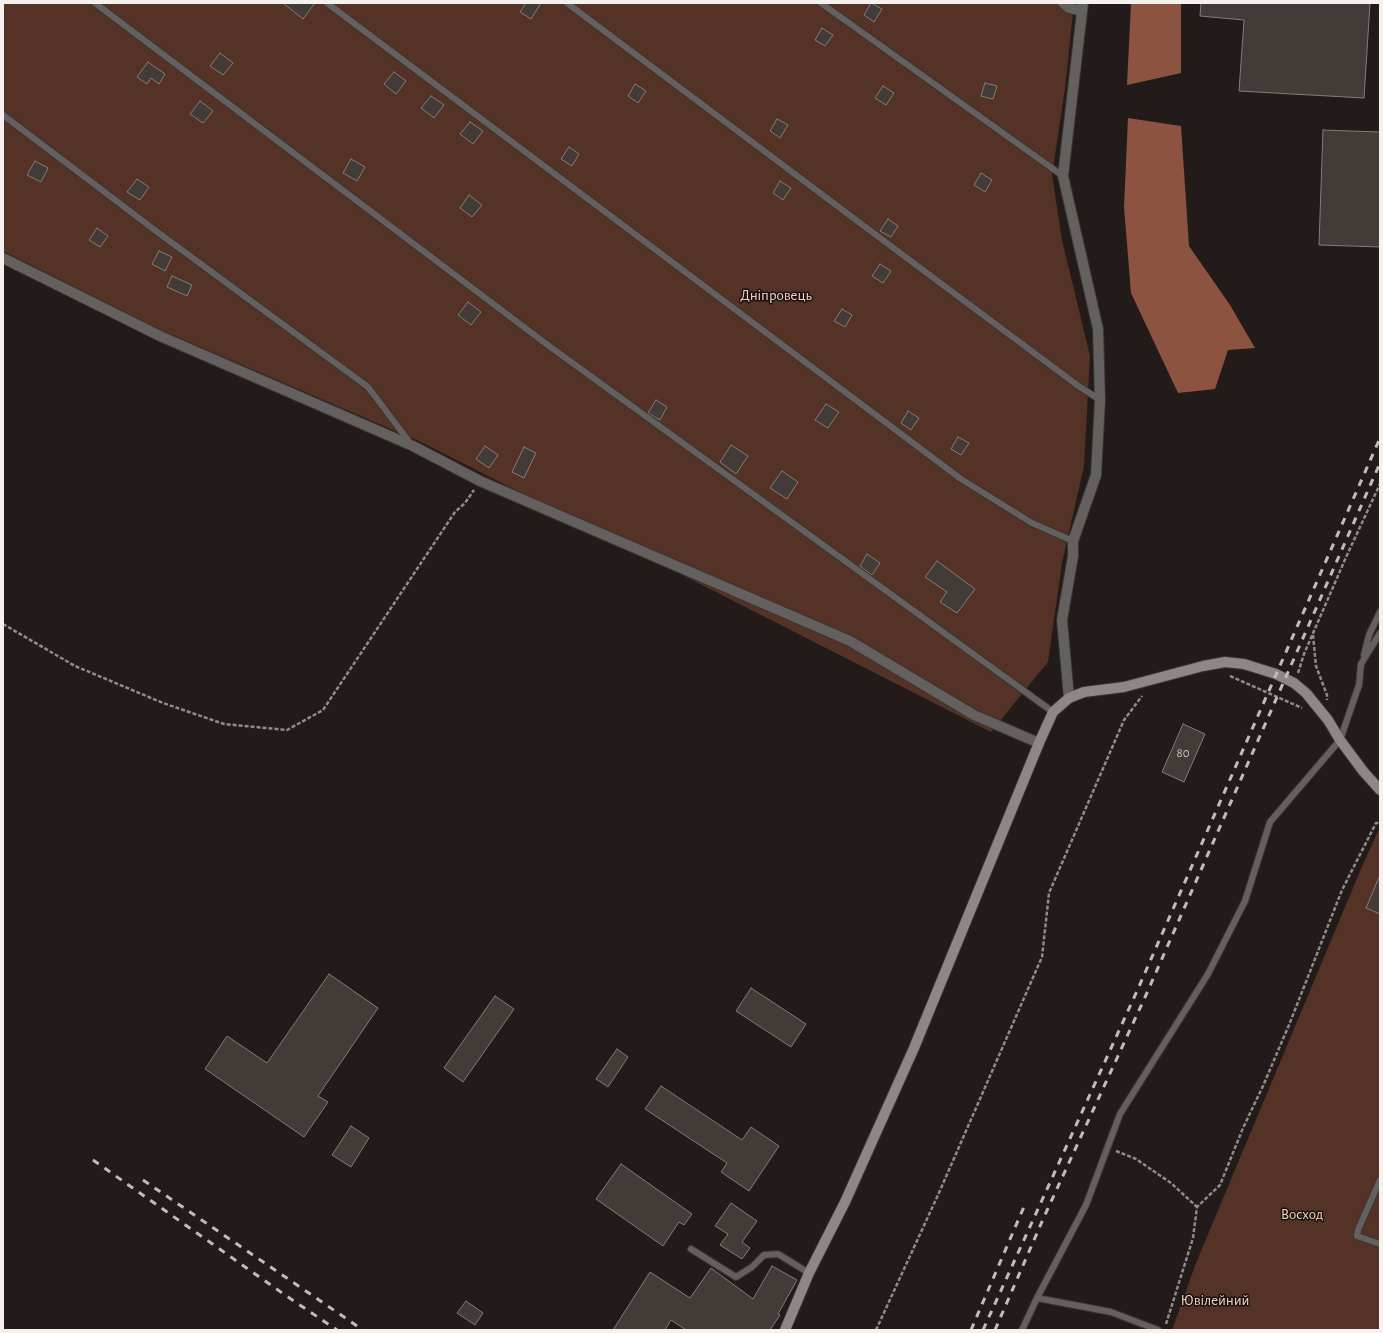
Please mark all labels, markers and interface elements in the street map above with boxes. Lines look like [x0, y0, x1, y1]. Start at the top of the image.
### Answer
park label: Дніпровець [740, 286, 812, 304]
house number: 80 [1176, 745, 1190, 761]
park label: Восход [1281, 1205, 1323, 1223]
park label: Ювілейний [1181, 1291, 1249, 1309]

